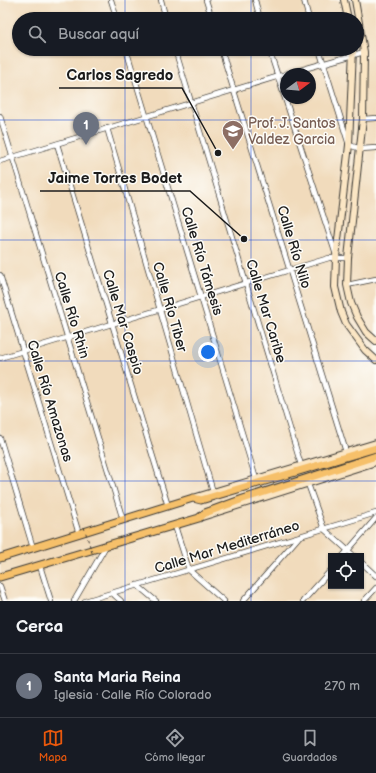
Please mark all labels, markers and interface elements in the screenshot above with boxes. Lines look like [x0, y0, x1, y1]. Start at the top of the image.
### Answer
search box [12, 12, 364, 56]
icon: search [26, 23, 48, 45]
text: Buscar aquí [58, 25, 139, 44]
callout: Carlos Sagredo [59, 61, 182, 88]
text: Carlos Sagredo [67, 66, 174, 85]
north arrow [280, 68, 316, 104]
pin: 1 [73, 112, 99, 145]
place label: Prof. J. Santos Valdez Garcia [248, 115, 336, 148]
school or university icon: Prof. J. Santos Valdez Garcia [220, 118, 246, 151]
callout: Jaime Torres Bodet [40, 164, 190, 191]
text: Jaime Torres Bodet [48, 169, 182, 188]
street label: Calle Río Nilo [273, 203, 315, 291]
street label: Calle Río Támesis [177, 205, 227, 317]
street label: Calle Mar Caribe [242, 257, 290, 365]
street label: Calle Río Tiber [149, 260, 191, 355]
street label: Calle Mar Caspio [99, 267, 147, 377]
street label: Calle Río Rhin [51, 269, 93, 361]
street label: Calle Río Amazonas [23, 338, 77, 464]
your location [198, 342, 218, 362]
street label: Calle Mar Mediterráneo [152, 517, 302, 577]
map controls [328, 553, 364, 589]
button: locate [328, 553, 364, 589]
text: Cerca [16, 617, 63, 637]
text: Santa Maria Reina [54, 668, 181, 687]
text: 1 [26, 678, 32, 694]
text: 270 m [324, 678, 360, 694]
text: Iglesia · Calle Río Colorado [54, 687, 212, 703]
tab: Mapa [39, 727, 67, 764]
tab: Cómo llegar [145, 727, 205, 764]
tab: Guardados [282, 727, 337, 764]

